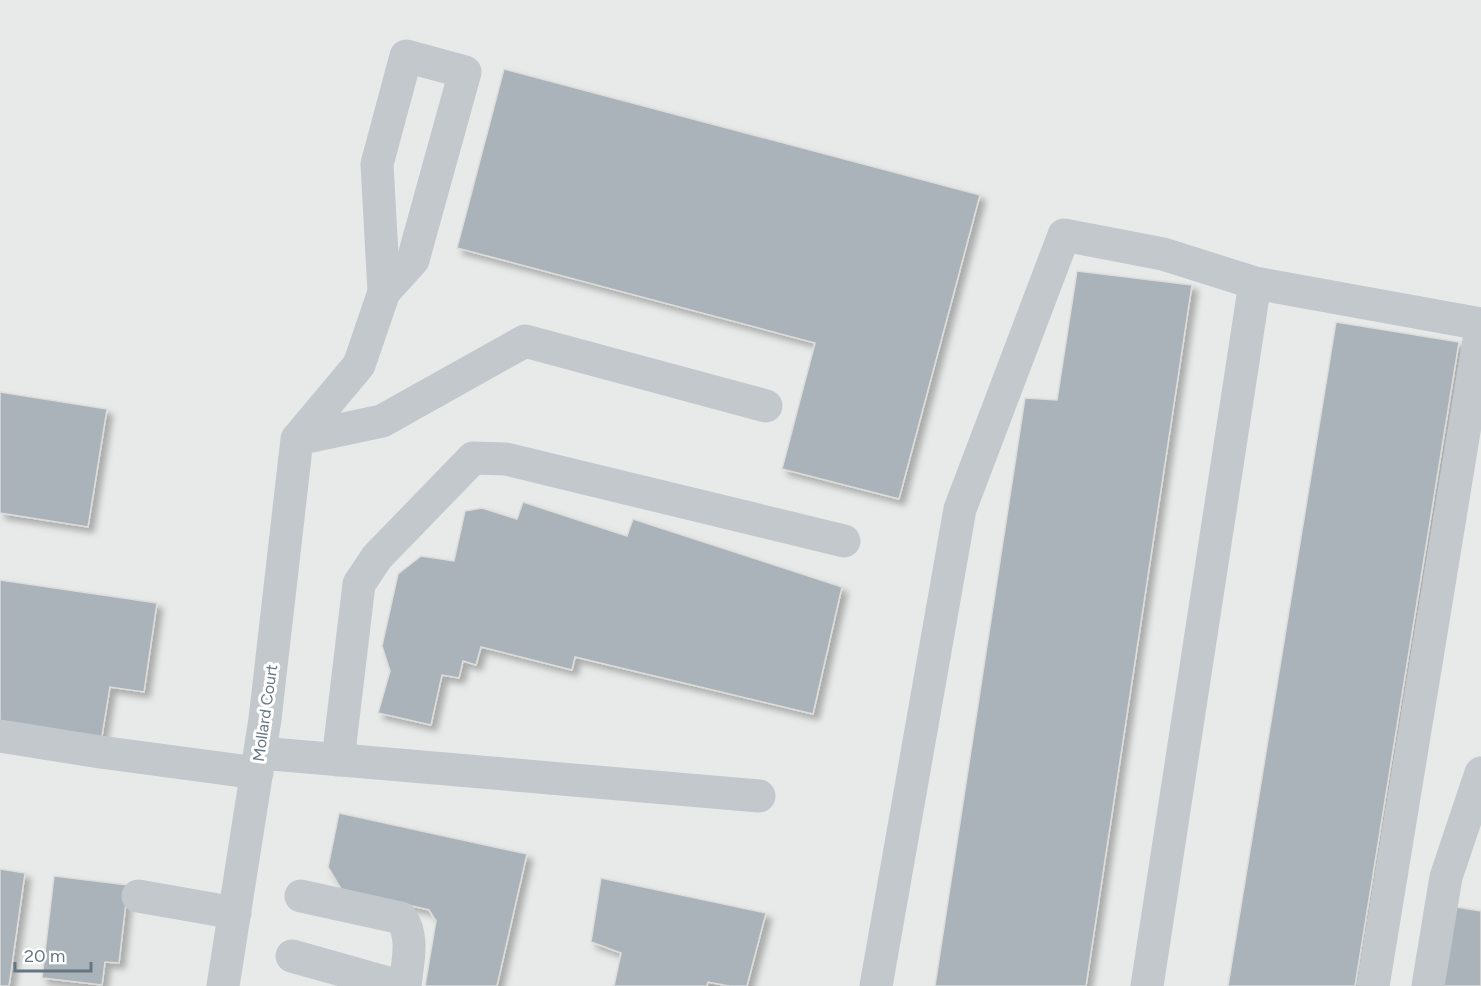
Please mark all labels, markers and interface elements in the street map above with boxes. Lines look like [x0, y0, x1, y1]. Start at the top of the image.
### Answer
street label: Mollard Court [249, 663, 281, 763]
scale bar [15, 935, 92, 973]
text: 20 m [24, 945, 65, 967]

